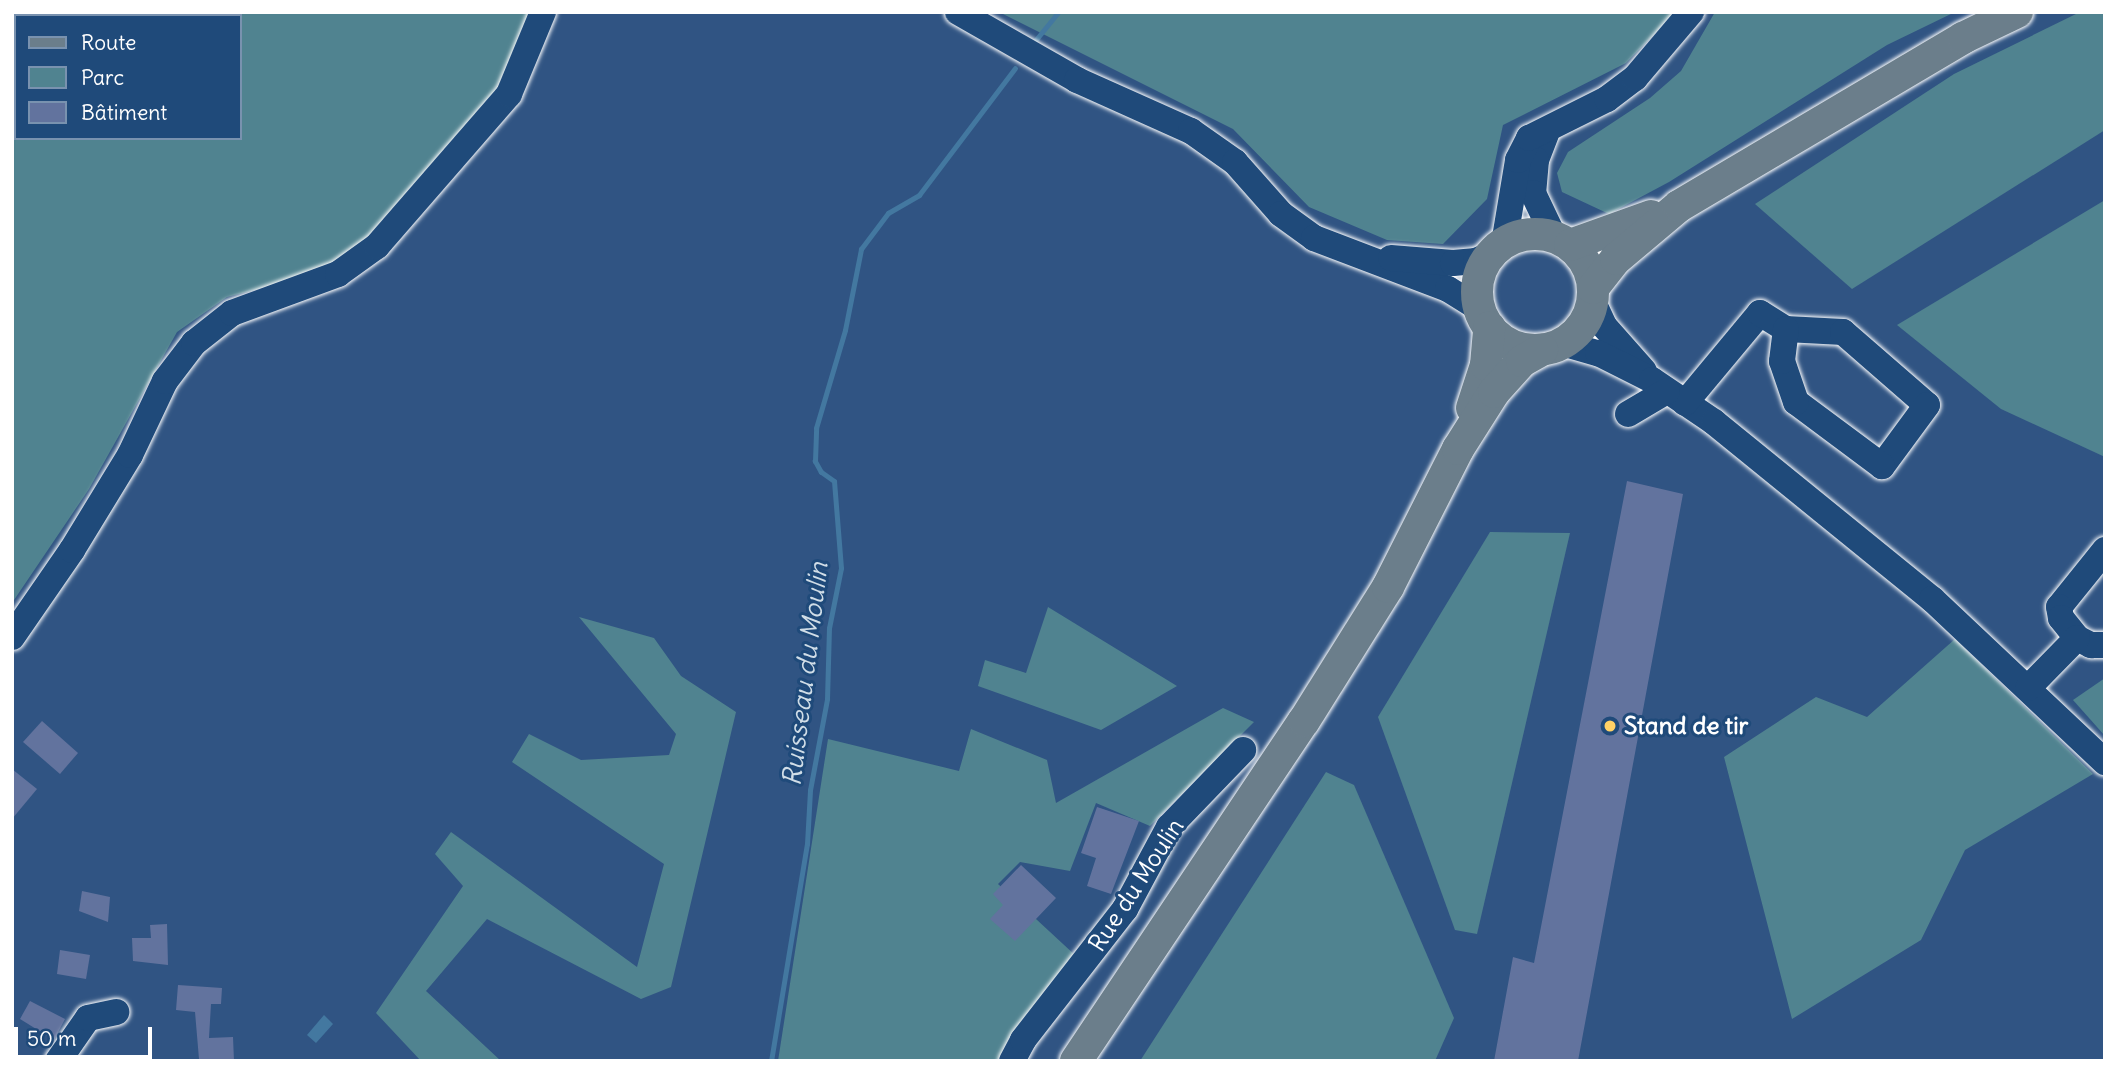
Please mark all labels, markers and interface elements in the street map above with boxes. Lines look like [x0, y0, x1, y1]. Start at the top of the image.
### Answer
legend [14, 14, 242, 140]
text: Route [81, 29, 136, 56]
text: Parc [81, 64, 124, 91]
text: Bâtiment [81, 99, 167, 126]
water label: Ruisseau du Moulin [776, 560, 834, 788]
place label: Stand de tir [1624, 712, 1748, 740]
marker: Stand de tir [1602, 718, 1618, 734]
street label: Rue du Moulin [1082, 813, 1190, 957]
scale bar [18, 1014, 156, 1058]
text: 50 m [27, 1025, 76, 1052]

